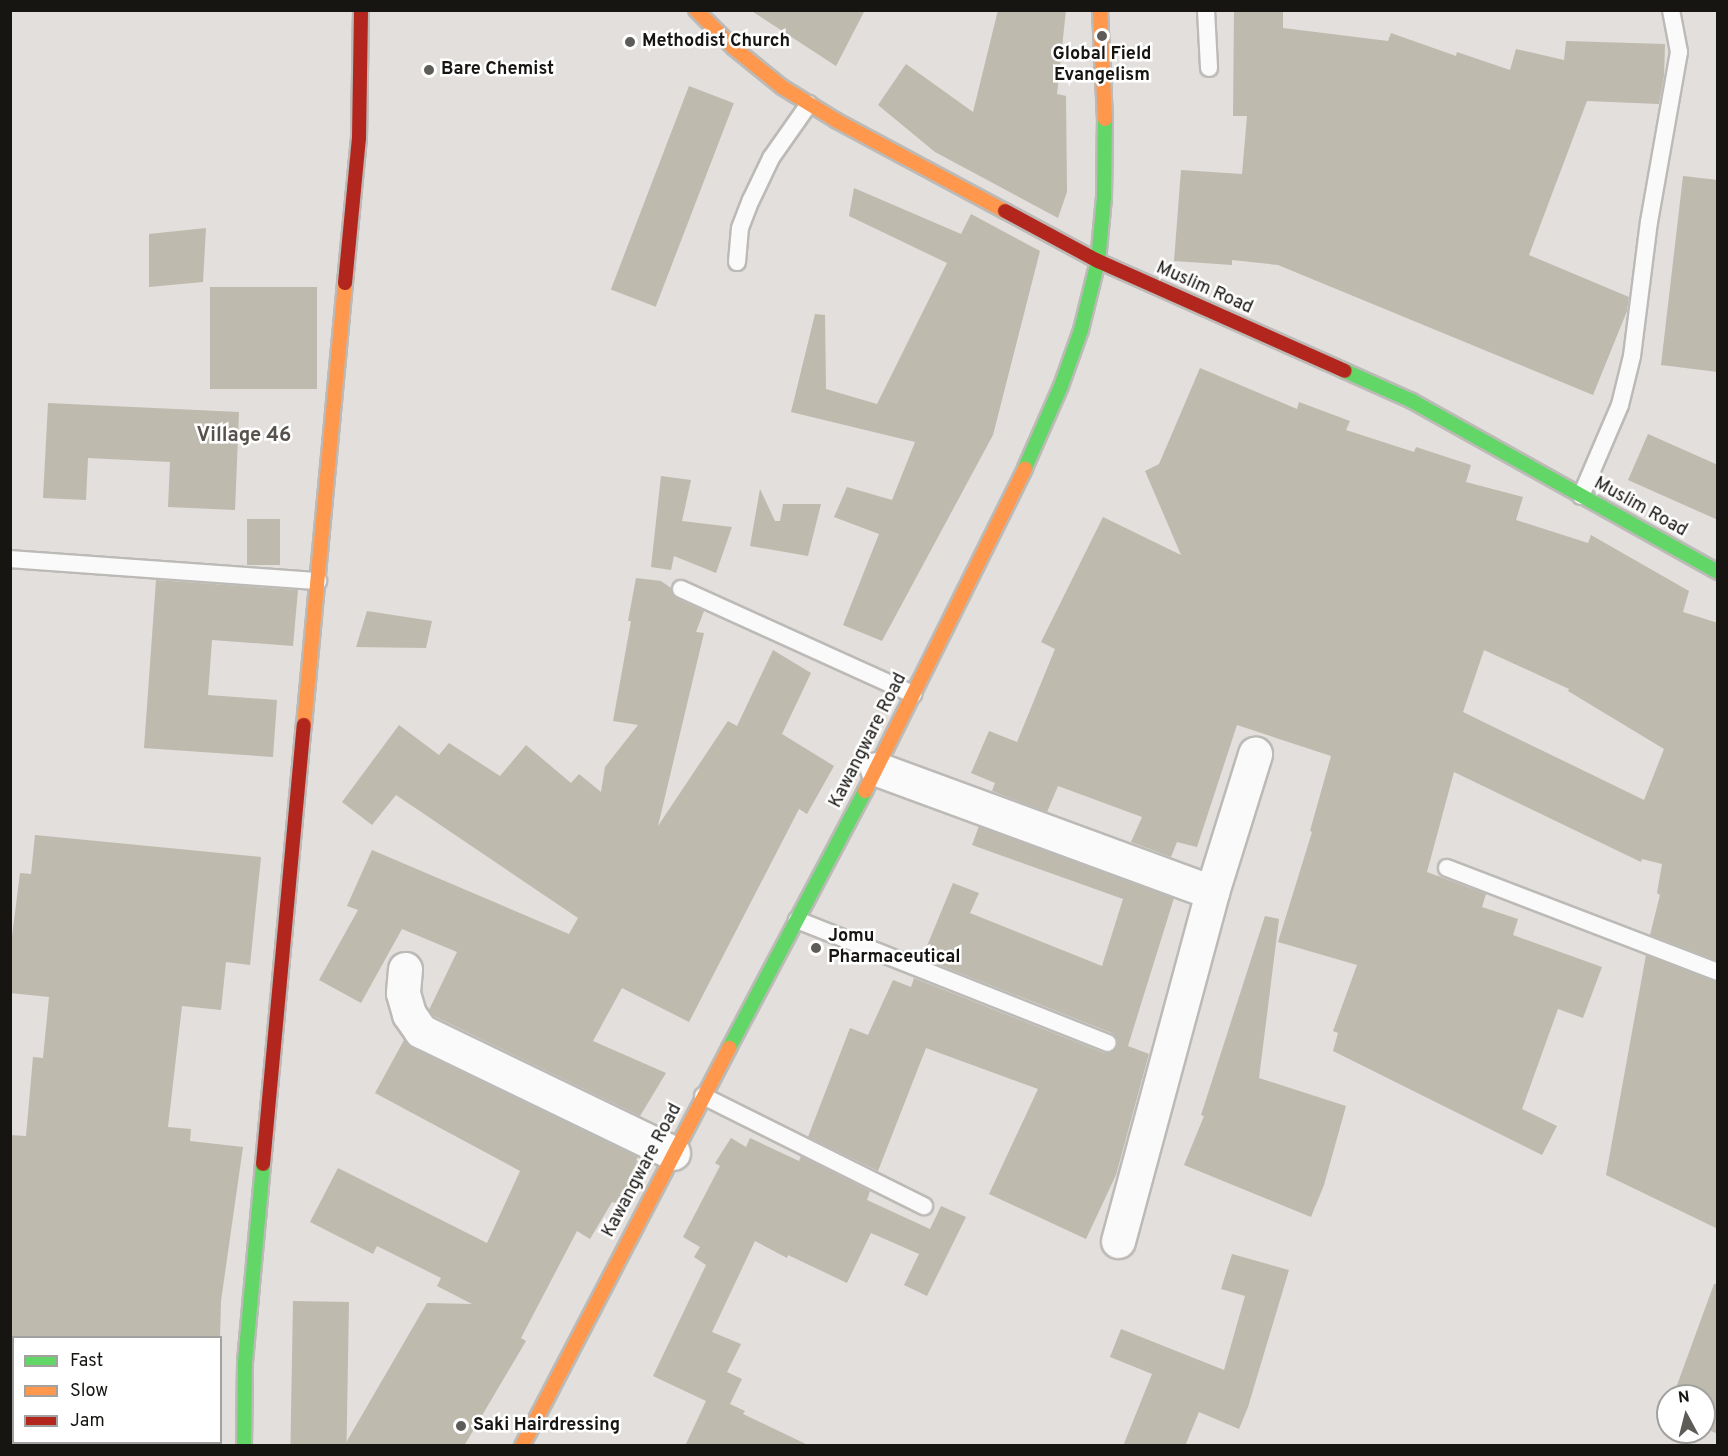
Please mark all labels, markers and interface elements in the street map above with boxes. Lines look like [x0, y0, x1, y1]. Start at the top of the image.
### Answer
marker: Global Field Evangelism [1095, 29, 1109, 43]
place label: Methodist Church [642, 31, 790, 53]
marker: Methodist Church [623, 35, 637, 49]
place label: Global Field Evangelism [1052, 45, 1152, 88]
place label: Bare Chemist [441, 59, 554, 81]
marker: Bare Chemist [422, 63, 436, 77]
street label: Muslim Road [1152, 258, 1256, 320]
district label: Village 46 [197, 424, 291, 448]
street label: Muslim Road [1590, 473, 1690, 543]
street label: Kawangware Road [826, 670, 912, 812]
place label: Jomu Pharmaceutical [828, 927, 961, 970]
marker: Jomu Pharmaceutical [809, 941, 823, 955]
street label: Kawangware Road [599, 1100, 687, 1242]
legend [12, 1336, 222, 1444]
text: Fast [70, 1350, 103, 1373]
text: Slow [70, 1380, 108, 1403]
north arrow [1656, 1384, 1716, 1444]
text: N [1677, 1387, 1691, 1409]
text: Jam [70, 1410, 105, 1433]
place label: Saki Hairdressing [473, 1415, 620, 1437]
marker: Saki Hairdressing [454, 1419, 468, 1433]

